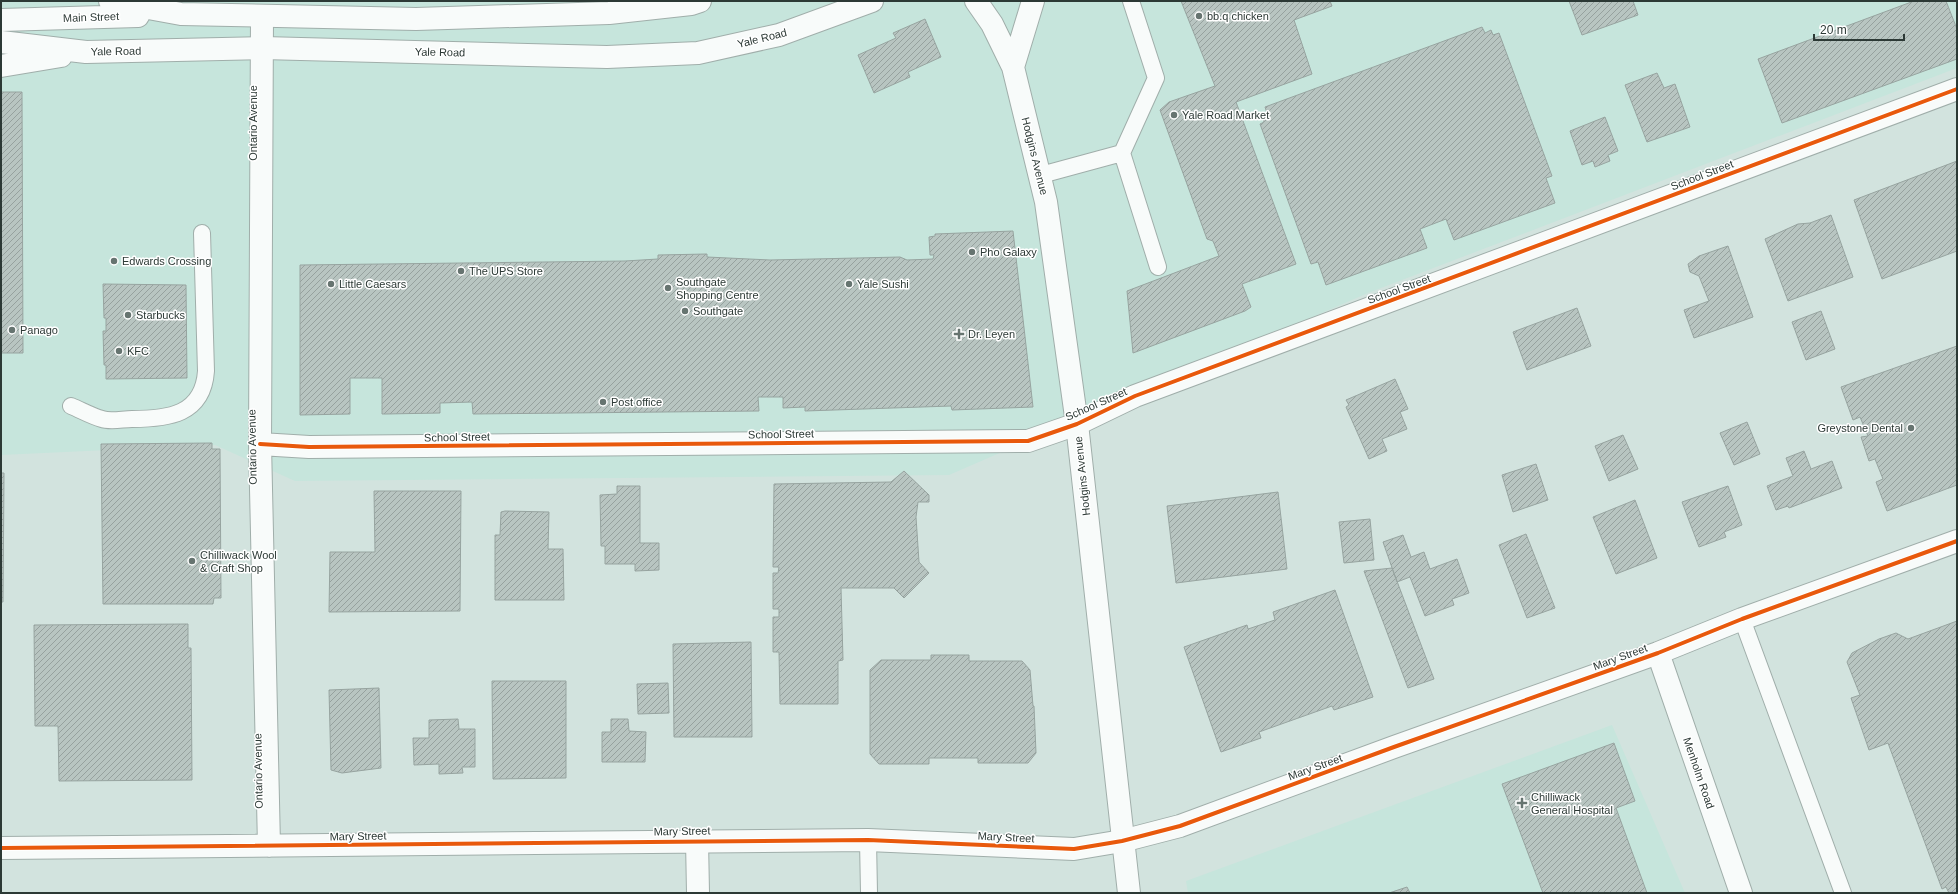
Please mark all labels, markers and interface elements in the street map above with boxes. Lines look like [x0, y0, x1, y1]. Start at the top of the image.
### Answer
street label: Main Street [63, 10, 119, 24]
place label: bb.q chicken [1207, 10, 1269, 22]
marker: bb.q chicken [1194, 11, 1204, 21]
scale bar [1814, 16, 1904, 42]
text: 20 m [1820, 23, 1847, 37]
street label: Yale Road [736, 26, 788, 50]
street label: Yale Road [91, 45, 141, 57]
street label: Yale Road [415, 46, 465, 58]
street label: Ontario Avenue [247, 85, 259, 161]
place label: Yale Road Market [1182, 109, 1269, 121]
marker: Yale Road Market [1169, 110, 1179, 120]
street label: Hodgins Avenue [1020, 116, 1050, 196]
street label: School Street [1669, 158, 1735, 192]
place label: Pho Galaxy [980, 246, 1037, 258]
marker: Pho Galaxy [967, 247, 977, 257]
place label: Edwards Crossing [122, 255, 211, 267]
marker: Edwards Crossing [109, 256, 119, 266]
place label: The UPS Store [469, 265, 543, 277]
marker: The UPS Store [456, 266, 466, 276]
street label: School Street [1366, 272, 1432, 306]
place label: Southgate Shopping Centre [676, 276, 759, 301]
place label: Little Caesars [339, 278, 407, 290]
place label: Yale Sushi [857, 278, 909, 290]
marker: Little Caesars [326, 279, 336, 289]
marker: Yale Sushi [844, 279, 854, 289]
marker: Southgate Shopping Centre [663, 283, 673, 293]
place label: Southgate [693, 305, 743, 317]
marker: Southgate [680, 306, 690, 316]
place label: Starbucks [136, 309, 185, 321]
marker: Starbucks [123, 310, 133, 320]
place label: Panago [20, 324, 58, 336]
marker: Panago [7, 325, 17, 335]
marker: Dr. Leyen [953, 328, 965, 340]
place label: Dr. Leyen [968, 328, 1015, 340]
place label: KFC [127, 345, 149, 357]
marker: KFC [114, 346, 124, 356]
street label: School Street [1063, 385, 1129, 423]
place label: Post office [611, 396, 662, 408]
marker: Post office [598, 397, 608, 407]
street label: Ontario Avenue [245, 409, 259, 485]
place label: Greystone Dental [1817, 422, 1903, 434]
marker: Greystone Dental [1906, 423, 1916, 433]
street label: School Street [748, 427, 814, 441]
street label: School Street [424, 430, 490, 444]
street label: Hodgins Avenue [1072, 436, 1092, 516]
place label: Chilliwack Wool & Craft Shop [200, 549, 277, 574]
marker: Chilliwack Wool & Craft Shop [187, 556, 197, 566]
street label: Mary Street [1591, 642, 1649, 672]
street label: Ontario Avenue [251, 733, 265, 809]
street label: Menholm Road [1681, 736, 1717, 810]
street label: Mary Street [1286, 752, 1344, 782]
place label: Chilliwack General Hospital [1531, 791, 1613, 816]
marker: Chilliwack General Hospital [1516, 797, 1528, 809]
street label: Mary Street [653, 825, 711, 837]
street label: Mary Street [329, 830, 387, 842]
street label: Mary Street [977, 830, 1035, 844]

